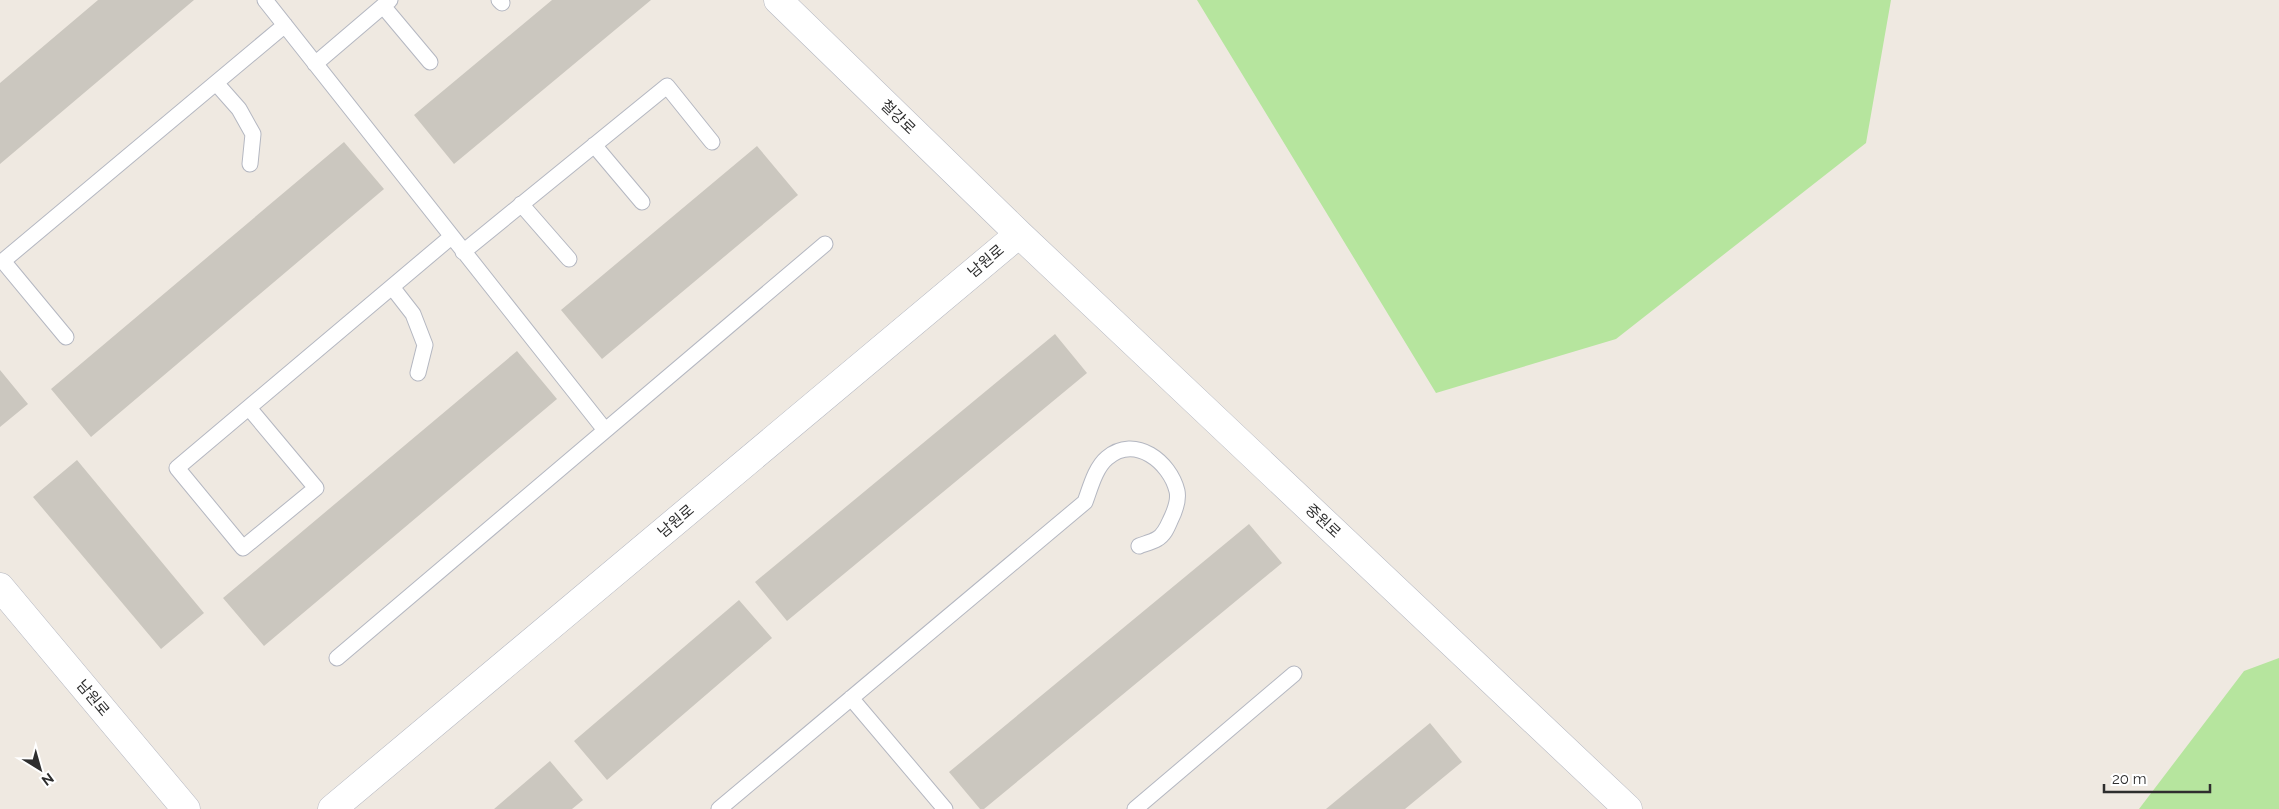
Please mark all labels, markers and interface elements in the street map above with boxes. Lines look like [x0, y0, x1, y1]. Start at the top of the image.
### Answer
street label: 철강로 [877, 96, 919, 138]
street label: 남원로 [964, 241, 1008, 281]
street label: 중원로 [1302, 500, 1344, 542]
street label: 남원로 [654, 501, 698, 541]
street label: 남원로 [73, 676, 113, 720]
north arrow [15, 744, 65, 794]
scale bar [2104, 762, 2210, 794]
text: N [39, 770, 57, 789]
text: 20 m [2112, 770, 2147, 788]

